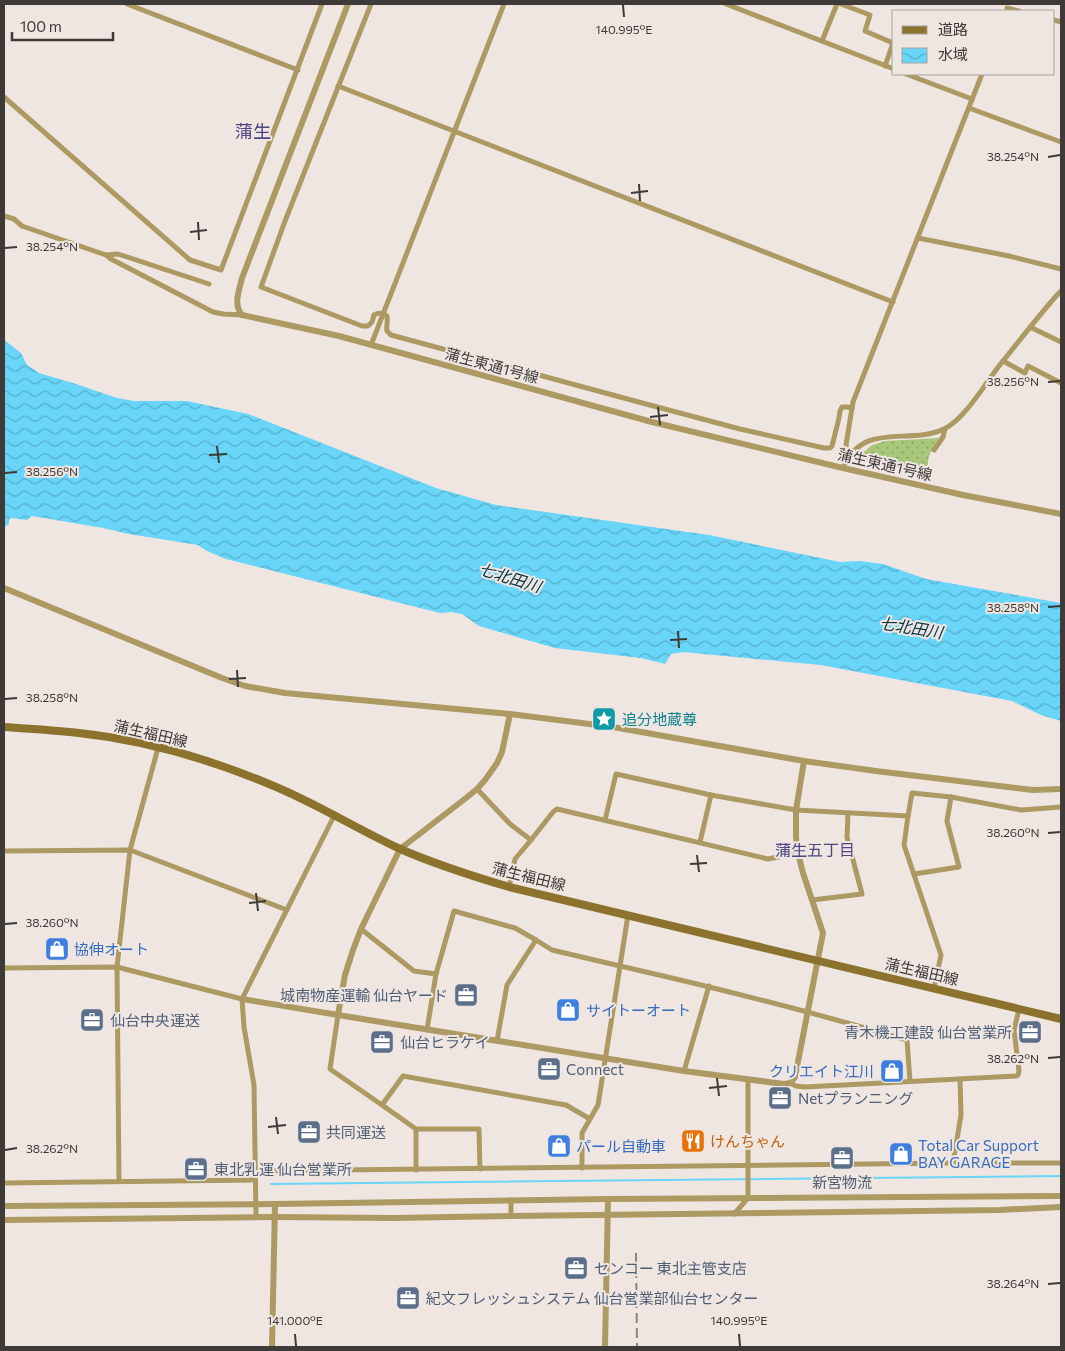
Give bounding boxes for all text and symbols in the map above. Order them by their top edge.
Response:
scale bar [12,10,114,42]
legend [892,10,1055,75]
text: 100 m [20,17,62,35]
text: 道路 [938,20,968,38]
text: 140.995°E [596,22,652,36]
text: 水域 [938,45,968,63]
district label: 蒲生 [235,120,271,142]
text: 38.254°N [987,149,1039,163]
text: 38.254°N [26,239,78,253]
street label: 蒲生東通1号線 [443,344,541,386]
text: 38.256°N [987,374,1039,388]
street label: 蒲生東通1号線 [836,444,934,484]
text: 38.256°N [26,464,78,478]
water label: 七北田川 [477,559,545,596]
text: 38.258°N [987,600,1039,614]
water label: 七北田川 [878,613,946,642]
text: 38.258°N [26,690,78,704]
place icon: 追分地蔵尊 [591,706,617,732]
place label: 追分地蔵尊 [622,710,697,728]
street label: 蒲生福田線 [112,716,190,750]
text: 38.260°N [986,825,1040,839]
district label: 蒲生五丁目 [775,840,855,859]
street label: 蒲生福田線 [490,858,568,894]
text: 38.260°N [25,915,79,929]
shop icon: 協伸オート [44,936,70,962]
place label: 協伸オート [74,940,149,958]
street label: 蒲生福田線 [883,954,961,988]
office icon: 城南物産運輸 仙台ヤード [453,982,479,1008]
place label: 城南物産運輸 仙台ヤード [280,986,448,1004]
shop icon: サイトーオート [555,997,581,1023]
place label: サイトーオート [586,1001,691,1019]
office icon: 仙台中央運送 [79,1007,105,1033]
place label: 仙台中央運送 [110,1011,200,1029]
office icon: 青木機工建設 仙台営業所 [1017,1019,1043,1045]
place label: 青木機工建設 仙台営業所 [844,1023,1012,1041]
office icon: 仙台ヒラケイ [369,1029,395,1055]
place label: 仙台ヒラケイ [400,1033,490,1051]
text: 38.262°N [987,1051,1039,1065]
office icon: Connect [536,1056,562,1082]
shop icon: クリエイト江川 [879,1058,905,1084]
place label: Connect [566,1060,624,1078]
place label: クリエイト江川 [769,1062,874,1080]
office icon: Netプランニング [767,1085,793,1111]
place label: Netプランニング [798,1089,913,1107]
office icon: 共同運送 [296,1119,322,1145]
place label: 共同運送 [326,1123,386,1141]
restaurant icon: けんちゃん [680,1128,706,1154]
place label: けんちゃん [710,1132,785,1150]
shop icon: パール自動車 [546,1133,572,1159]
place label: Total Car Support BAY GARAGE [918,1136,1039,1171]
place label: パール自動車 [576,1137,666,1155]
text: 38.262°N [26,1141,78,1155]
shop icon: Total Car Support BAY GARAGE [888,1141,914,1167]
office icon: 新宮物流 [829,1145,855,1171]
office icon: 東北乳運 仙台営業所 [183,1156,209,1182]
place label: 東北乳運 仙台営業所 [214,1160,352,1178]
place label: 新宮物流 [812,1173,872,1191]
office icon: センコー 東北主管支店 [563,1255,589,1281]
place label: センコー 東北主管支店 [594,1259,747,1277]
text: 38.264°N [987,1276,1039,1290]
office icon: 紀文フレッシュシステム 仙台営業部仙台センター [395,1285,421,1311]
place label: 紀文フレッシュシステム 仙台営業部仙台センター [426,1289,758,1307]
text: 141.000°E [267,1313,323,1327]
text: 140.995°E [711,1313,767,1327]

